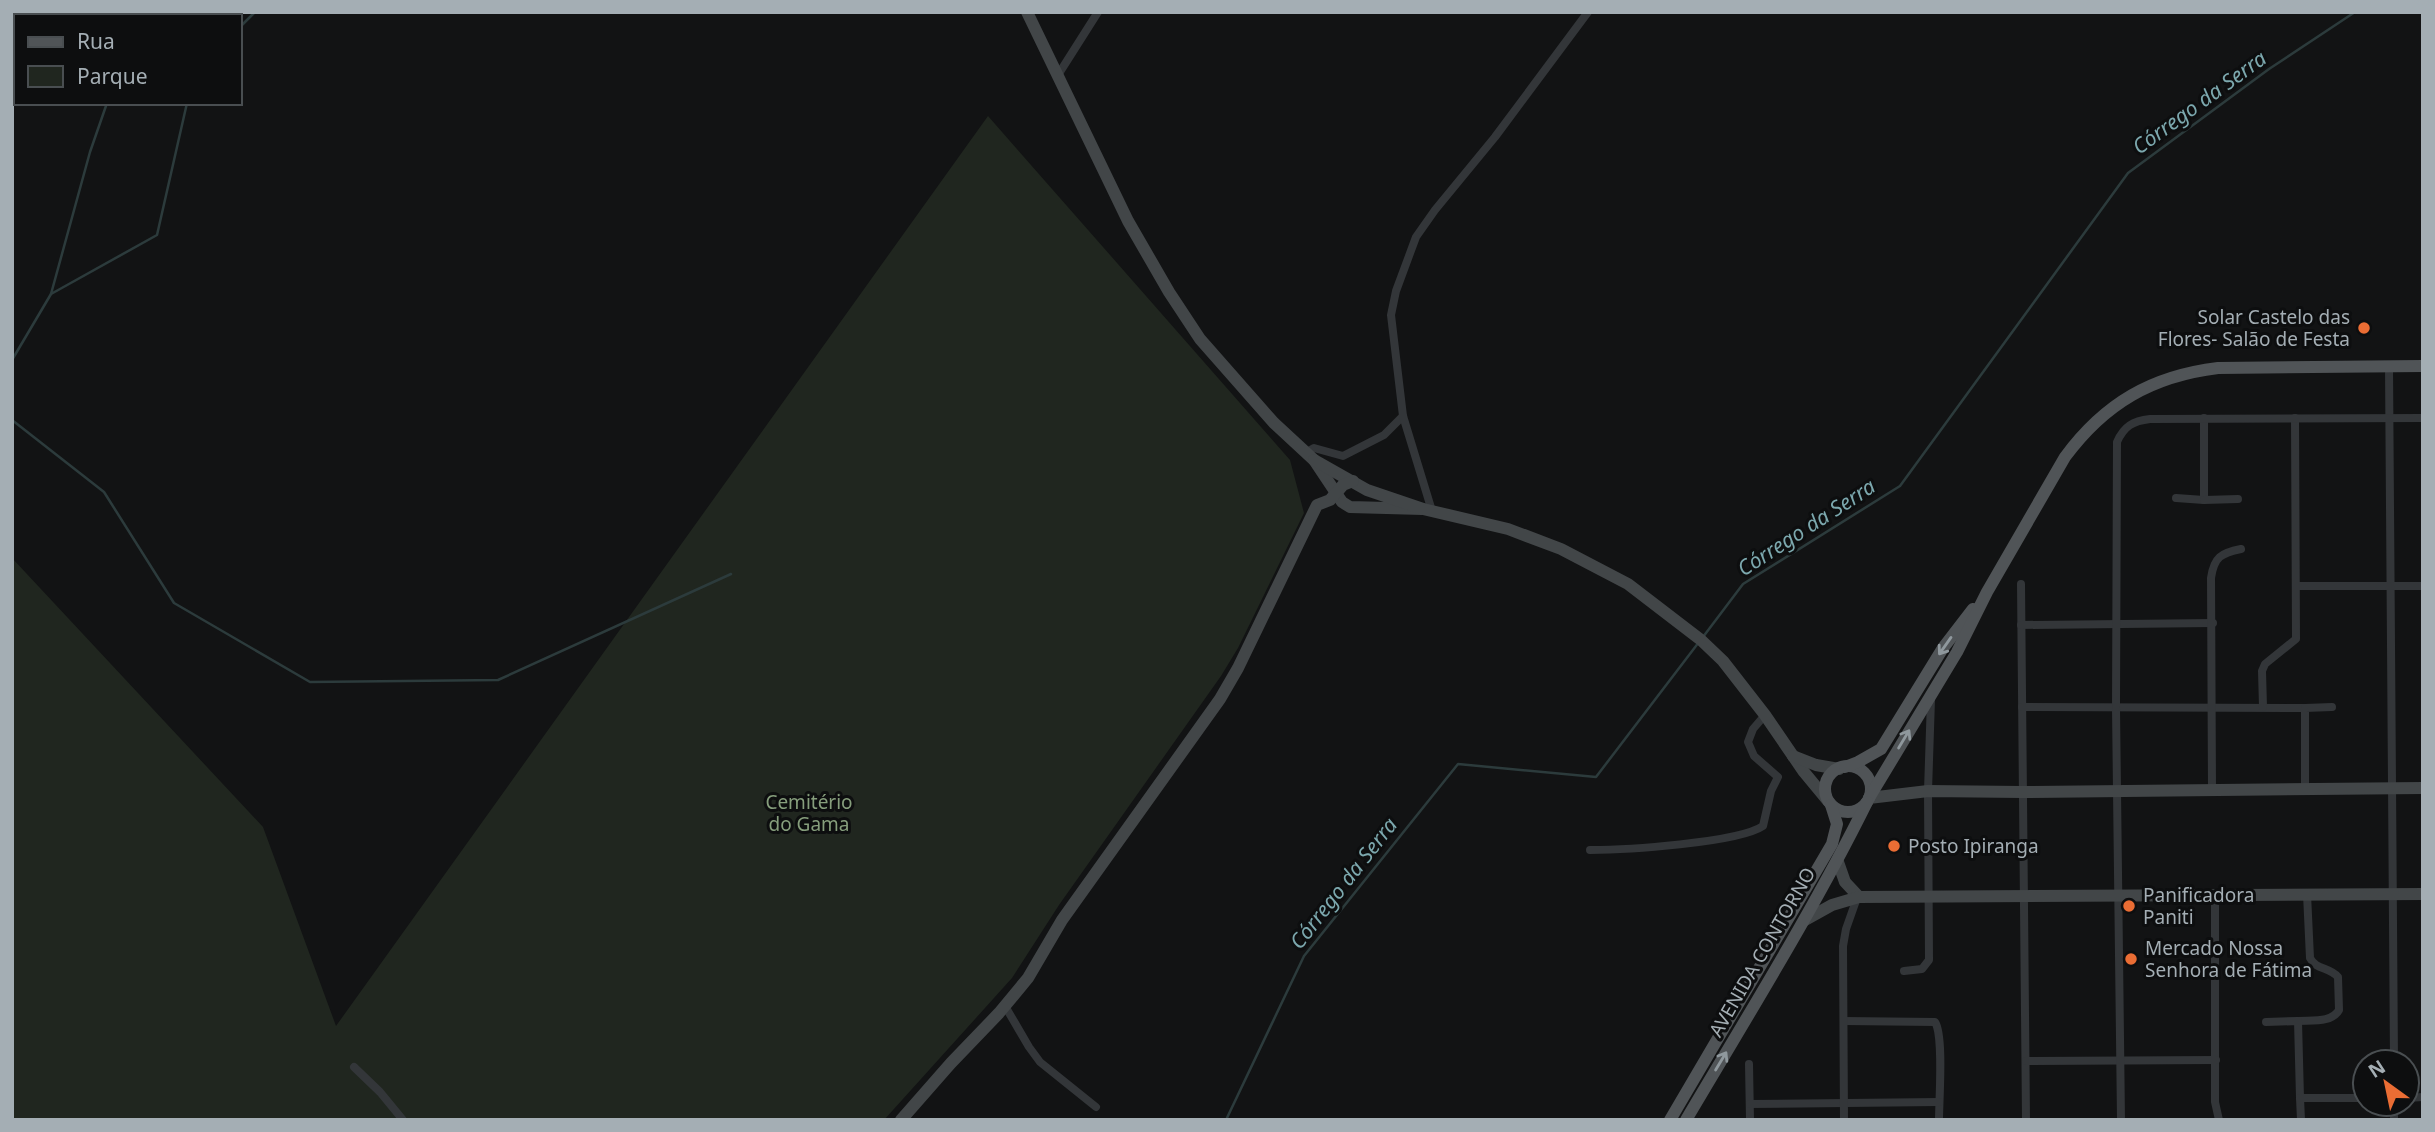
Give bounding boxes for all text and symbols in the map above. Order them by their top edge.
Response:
legend [14,14,242,105]
text: Rua [77,27,115,55]
water label: Córrego da Serra [2126,44,2272,160]
text: Parque [77,62,147,90]
place label: Solar Castelo das Flores- Salão de Festa [2158,304,2350,352]
marker: Solar Castelo das Flores- Salão de Festa [2356,320,2372,336]
water label: Córrego da Serra [1732,472,1880,582]
one-way arrow [1938,636,1952,655]
one-way arrow [1898,730,1912,750]
park label: Cemitério do Gama [765,789,853,837]
water label: Córrego da Serra [1283,812,1403,954]
place label: Posto Ipiranga [1908,833,2039,859]
marker: Posto Ipiranga [1886,838,1902,854]
street label: AVENIDA CONTORNO [1703,862,1821,1042]
place label: Panificadora Paniti [2143,882,2254,930]
marker: Panificadora Paniti [2121,898,2137,914]
place label: Mercado Nossa Senhora de Fátima [2145,935,2312,983]
marker: Mercado Nossa Senhora de Fátima [2123,951,2139,967]
north arrow [2351,1048,2421,1118]
one-way arrow [1714,1052,1728,1072]
text: N [2363,1054,2390,1084]

